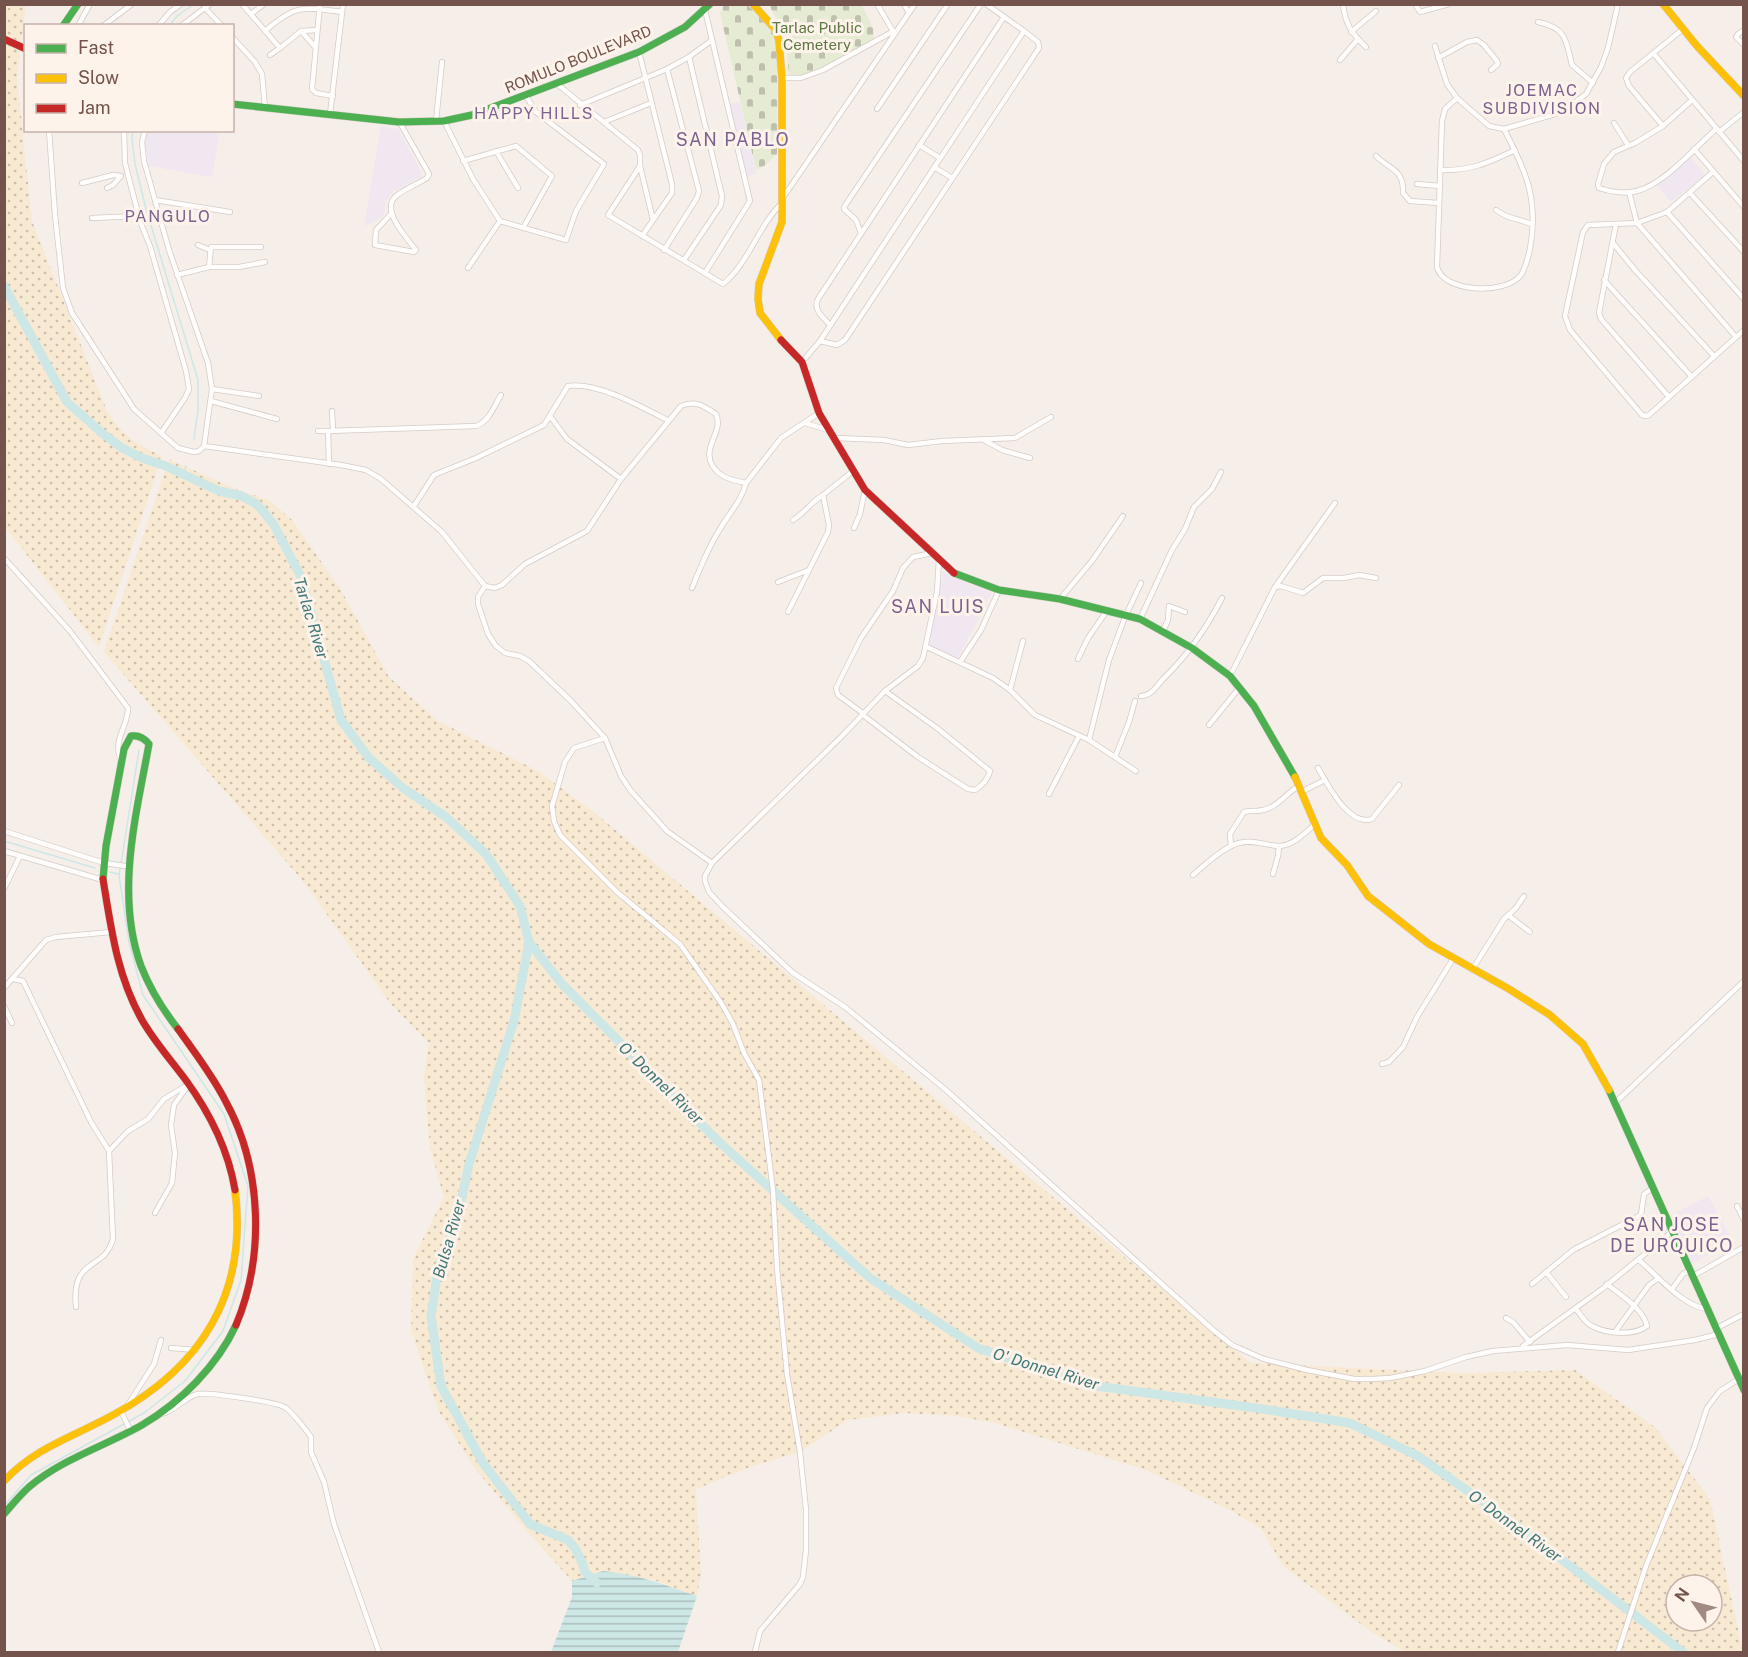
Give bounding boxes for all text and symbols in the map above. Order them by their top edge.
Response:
park label: Tarlac Public Cemetery [772,19,862,53]
street label: ROMULO BOULEVARD [502,22,654,96]
legend [24,24,234,132]
text: Fast [78,37,114,58]
text: Slow [78,67,119,88]
district label: JOEMAC SUBDIVISION [1482,81,1602,118]
text: Jam [78,97,111,118]
district label: HAPPY HILLS [474,104,594,123]
district label: SAN PABLO [676,129,790,150]
district label: PANGULO [125,207,211,226]
water label: Tarlac River [290,575,333,662]
district label: SAN LUIS [891,596,985,617]
water label: O' Donnel River [615,1038,708,1129]
water label: Bulsa River [429,1197,470,1280]
district label: SAN JOSE DE URQUICO [1610,1214,1734,1256]
water label: O' Donnel River [991,1344,1102,1394]
water label: O' Donnel River [1465,1486,1566,1567]
north arrow [1664,1573,1724,1633]
text: N [1671,1584,1693,1605]

